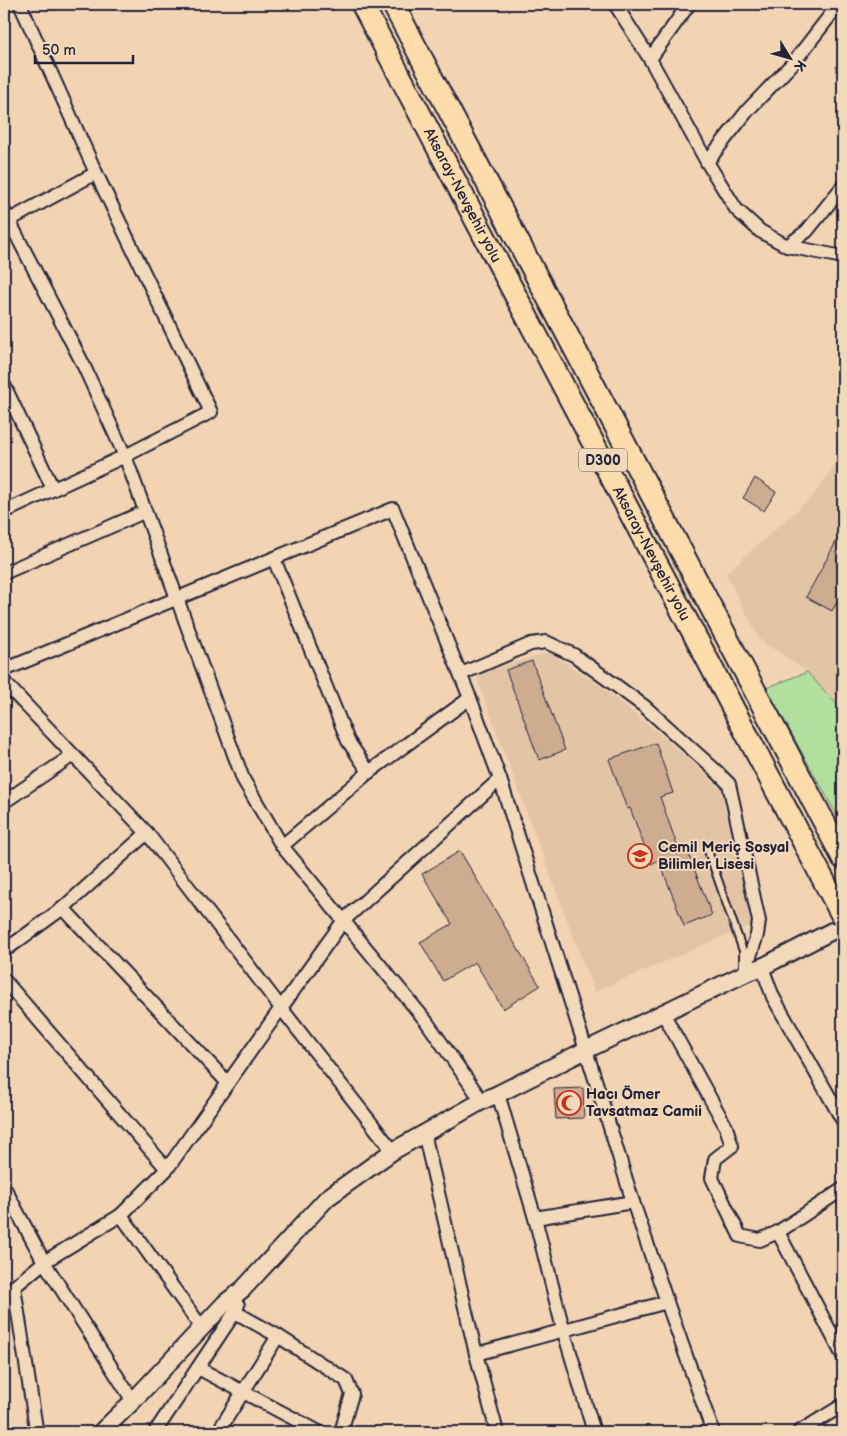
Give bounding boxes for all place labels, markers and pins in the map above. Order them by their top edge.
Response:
place label: Cemil Meriç Sosyal Bilimler Lisesi [658,838,789,874]
school or university icon: Cemil Meriç Sosyal Bilimler Lisesi [627,843,653,869]
place label: Hacı Ömer Tavsatmaz Camii [586,1085,702,1121]
mosque icon: Hacı Ömer Tavsatmaz Camii [556,1090,582,1116]

